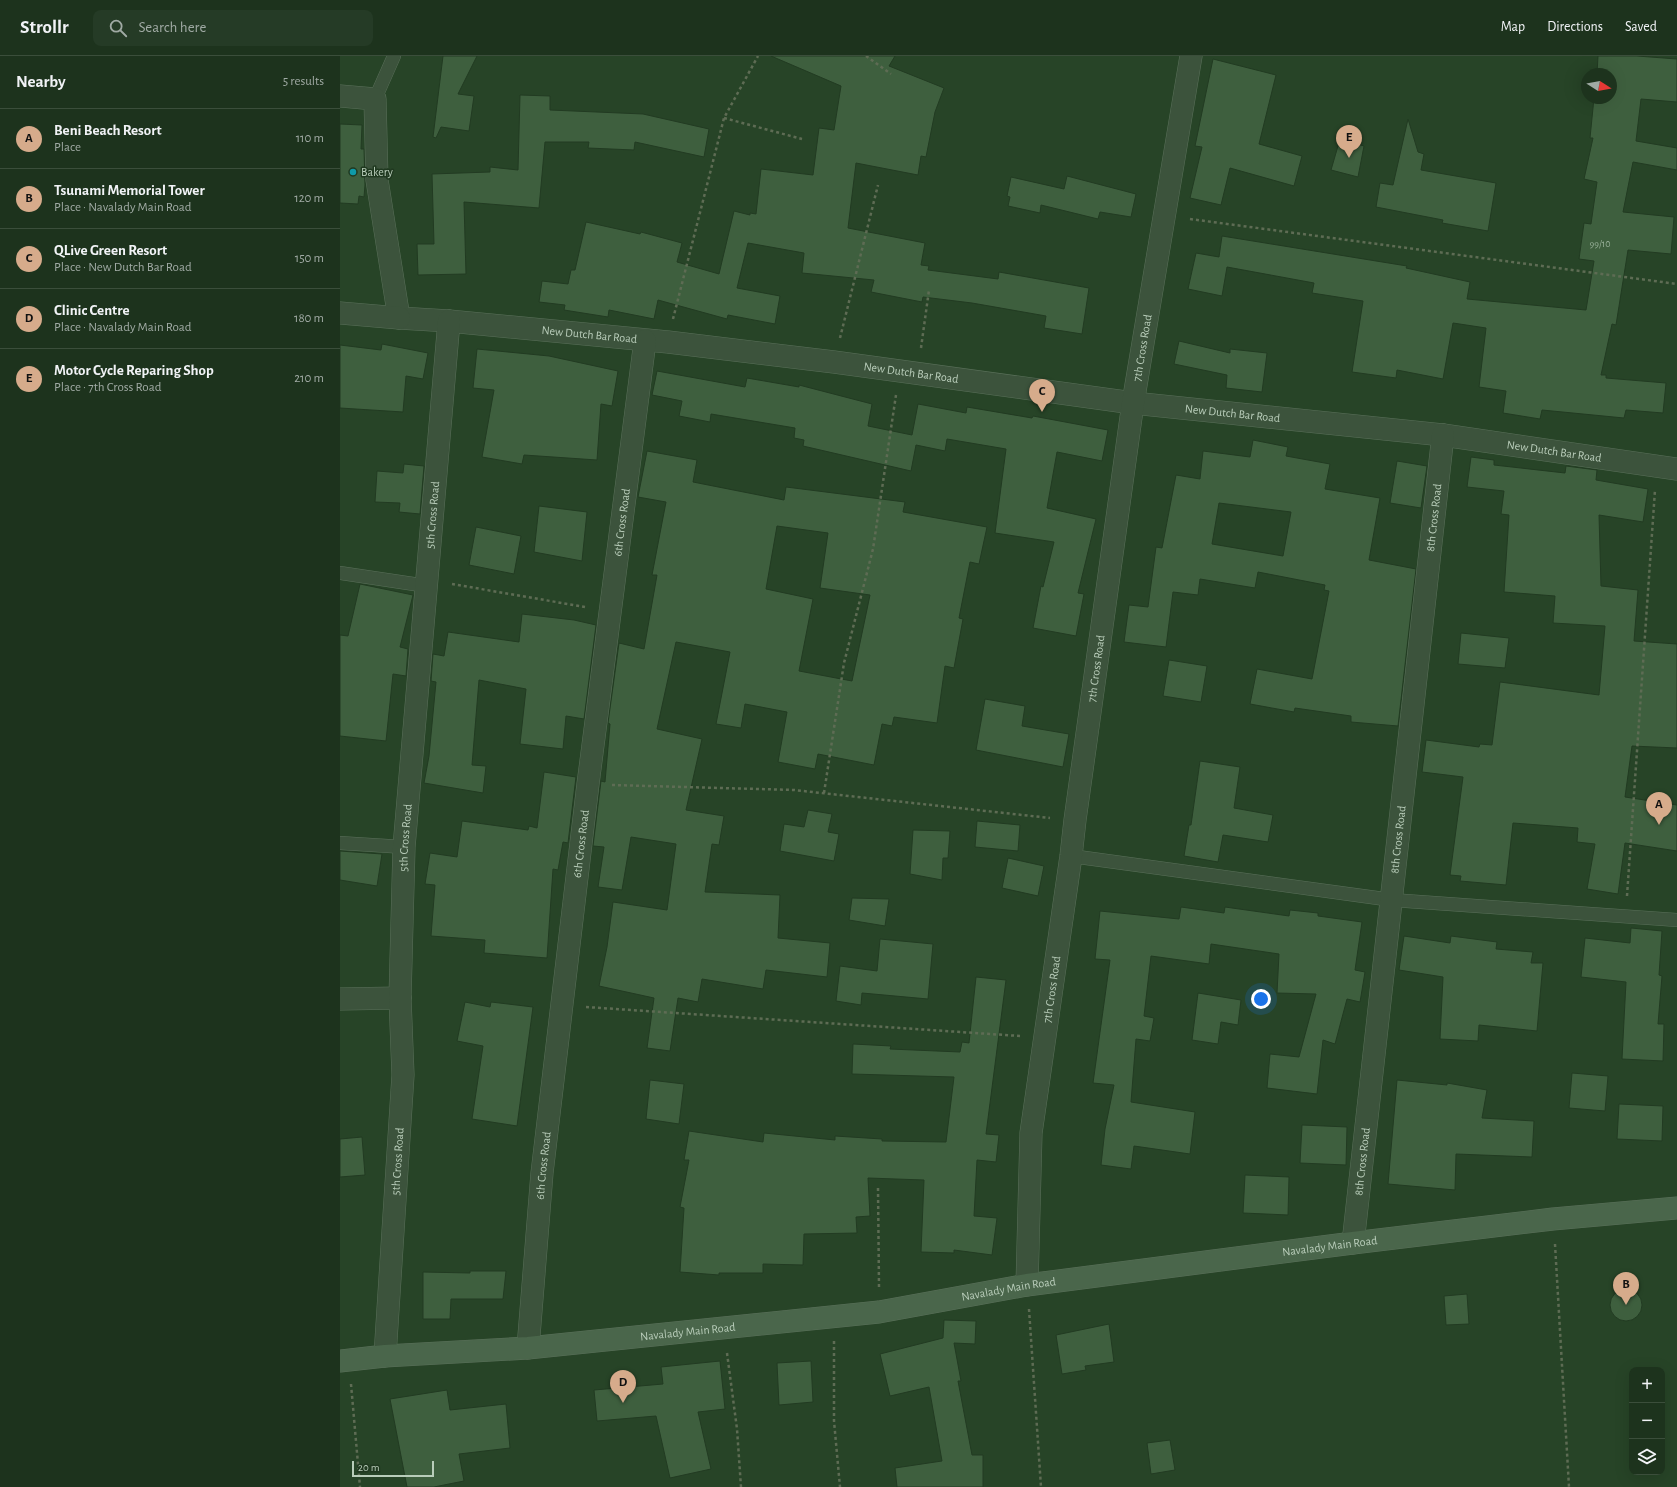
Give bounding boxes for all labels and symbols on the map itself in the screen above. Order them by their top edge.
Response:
north arrow [1581,68,1617,104]
pin: E [1336,125,1362,158]
place label: Bakery [361,166,393,179]
marker: Bakery [348,167,358,177]
house number: 99/10 [1590,239,1611,249]
street label: 7th Cross Road [1131,314,1154,382]
street label: New Dutch Bar Road [541,324,638,345]
street label: New Dutch Bar Road [863,360,959,385]
pin: C [1029,379,1055,412]
street label: New Dutch Bar Road [1184,402,1281,424]
street label: New Dutch Bar Road [1506,438,1602,464]
street label: 5th Cross Road [424,481,441,549]
street label: 8th Cross Road [1424,483,1444,552]
street label: 6th Cross Road [611,488,632,557]
street label: 7th Cross Road [1085,634,1107,703]
pin: A [1646,792,1672,825]
street label: 5th Cross Road [397,803,414,872]
street label: 8th Cross Road [1388,805,1408,874]
street label: 6th Cross Road [571,809,591,878]
street label: 7th Cross Road [1041,955,1062,1024]
your location [1251,989,1271,1009]
street label: 5th Cross Road [389,1127,406,1196]
street label: 8th Cross Road [1352,1127,1372,1196]
street label: 6th Cross Road [534,1131,553,1200]
street label: Navalady Main Road [1282,1234,1378,1258]
pin: B [1613,1272,1639,1305]
street label: Navalady Main Road [960,1275,1057,1303]
street label: Navalady Main Road [640,1321,736,1342]
pin: D [610,1370,636,1403]
scale bar [352,1459,434,1478]

